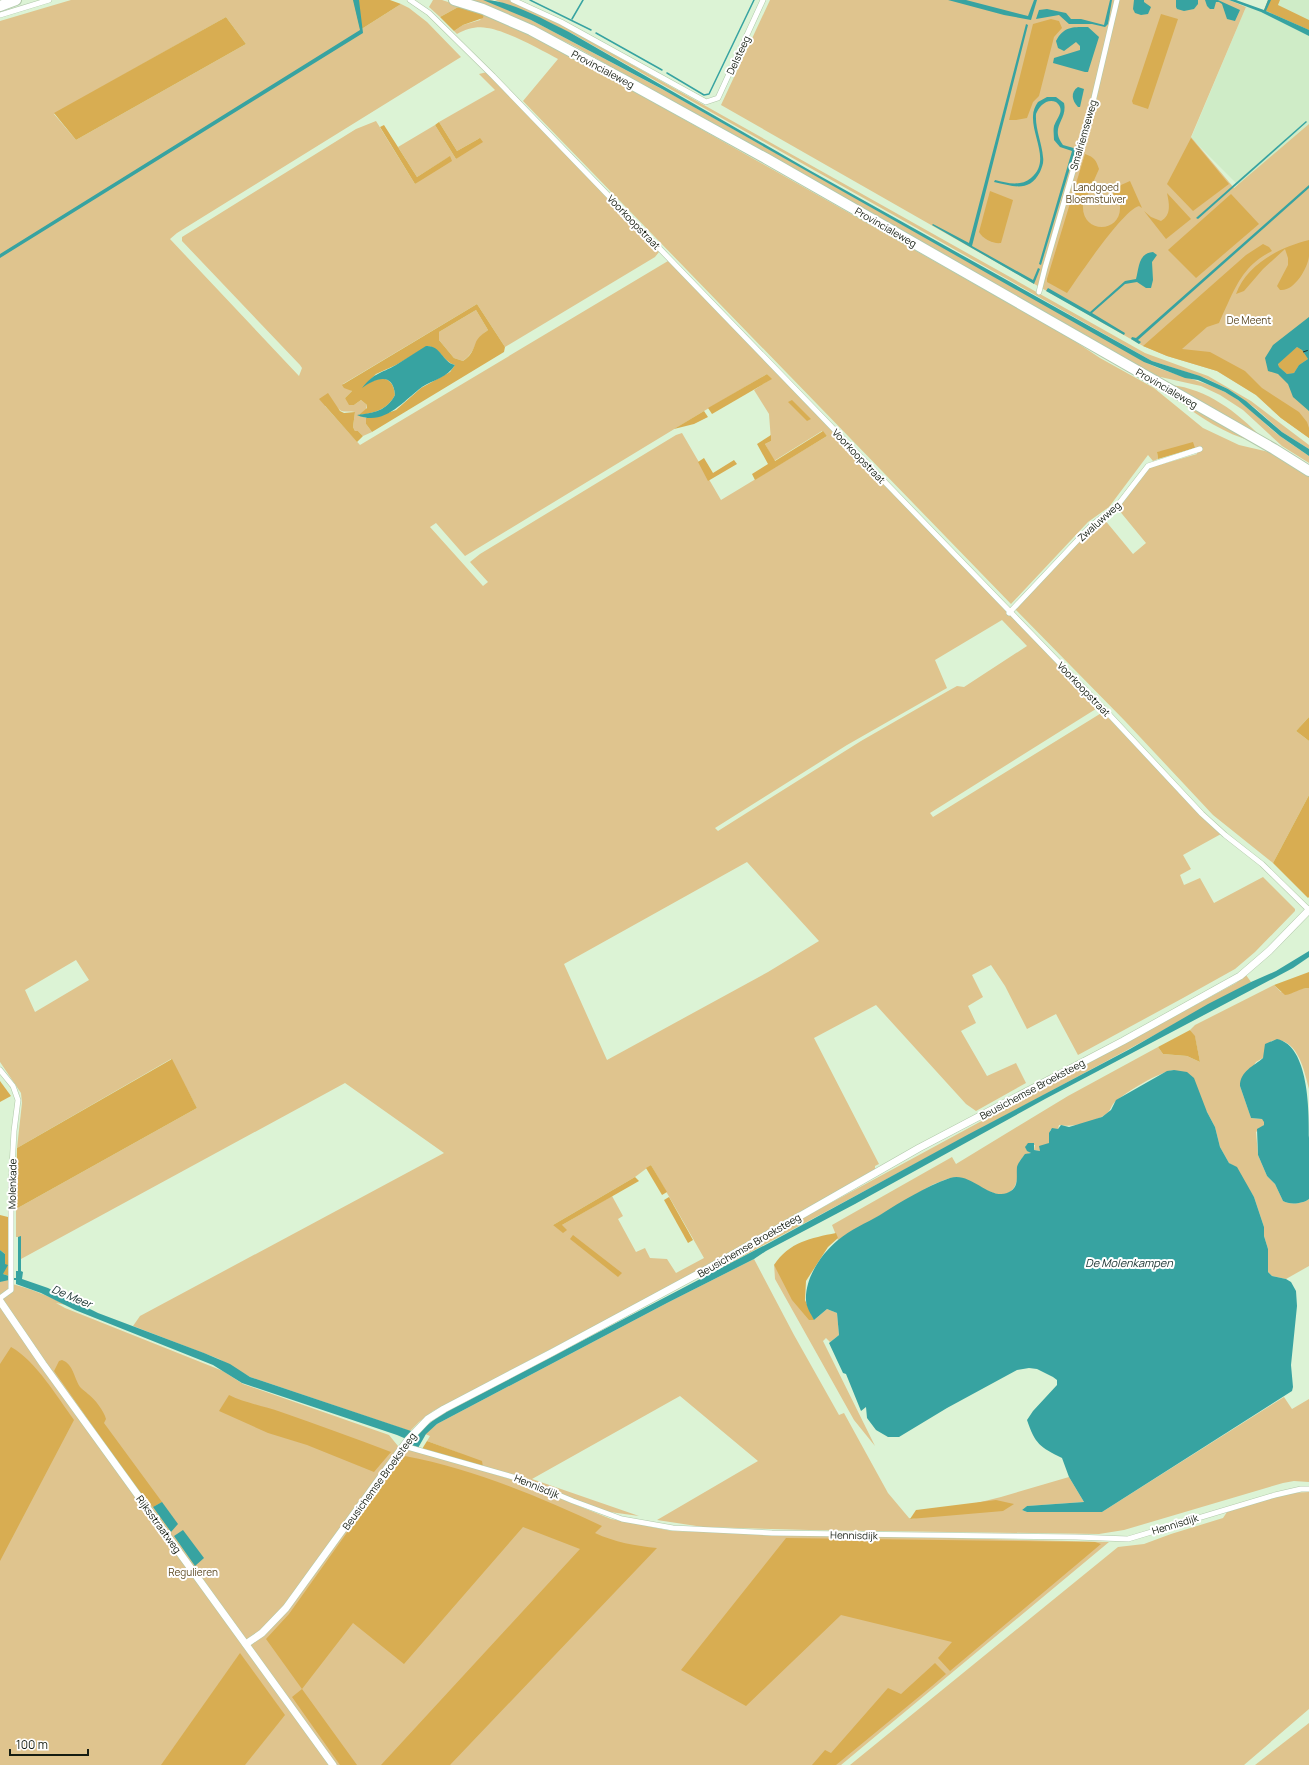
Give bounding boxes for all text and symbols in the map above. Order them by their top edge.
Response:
street label: Delsteeg [723,33,753,77]
street label: Provincialeweg [569,47,637,91]
street label: Smalriemseweg [1066,98,1100,172]
park label: Landgoed Bloemstuiver [1066,180,1127,206]
street label: Voorkoopstraat [604,192,664,252]
street label: Provincialeweg [853,204,919,250]
park label: De Meent [1227,313,1271,327]
street label: Provincialeweg [1134,365,1200,411]
street label: Voorkoopstraat [829,426,889,486]
street label: Zwaluwweg [1074,498,1124,544]
street label: Voorkoopstraat [1054,659,1114,719]
street label: Beusichemse Broeksteeg [977,1055,1087,1123]
street label: Molenkade [5,1158,19,1209]
street label: Beusichemse Broeksteeg [695,1210,803,1280]
water label: De Molenkampen [1085,1255,1173,1270]
water label: De Meer [50,1281,96,1312]
street label: Beusichemse Broeksteeg [339,1429,419,1533]
street label: Hennisdijk [512,1471,563,1502]
street label: Rijksstraatweg [133,1492,185,1556]
street label: Hennisdijk [1150,1510,1201,1538]
street label: Hennisdijk [830,1528,879,1542]
park label: Regulieren [168,1565,218,1579]
scale bar [10,1731,88,1757]
text: 100 m [16,1736,48,1753]

